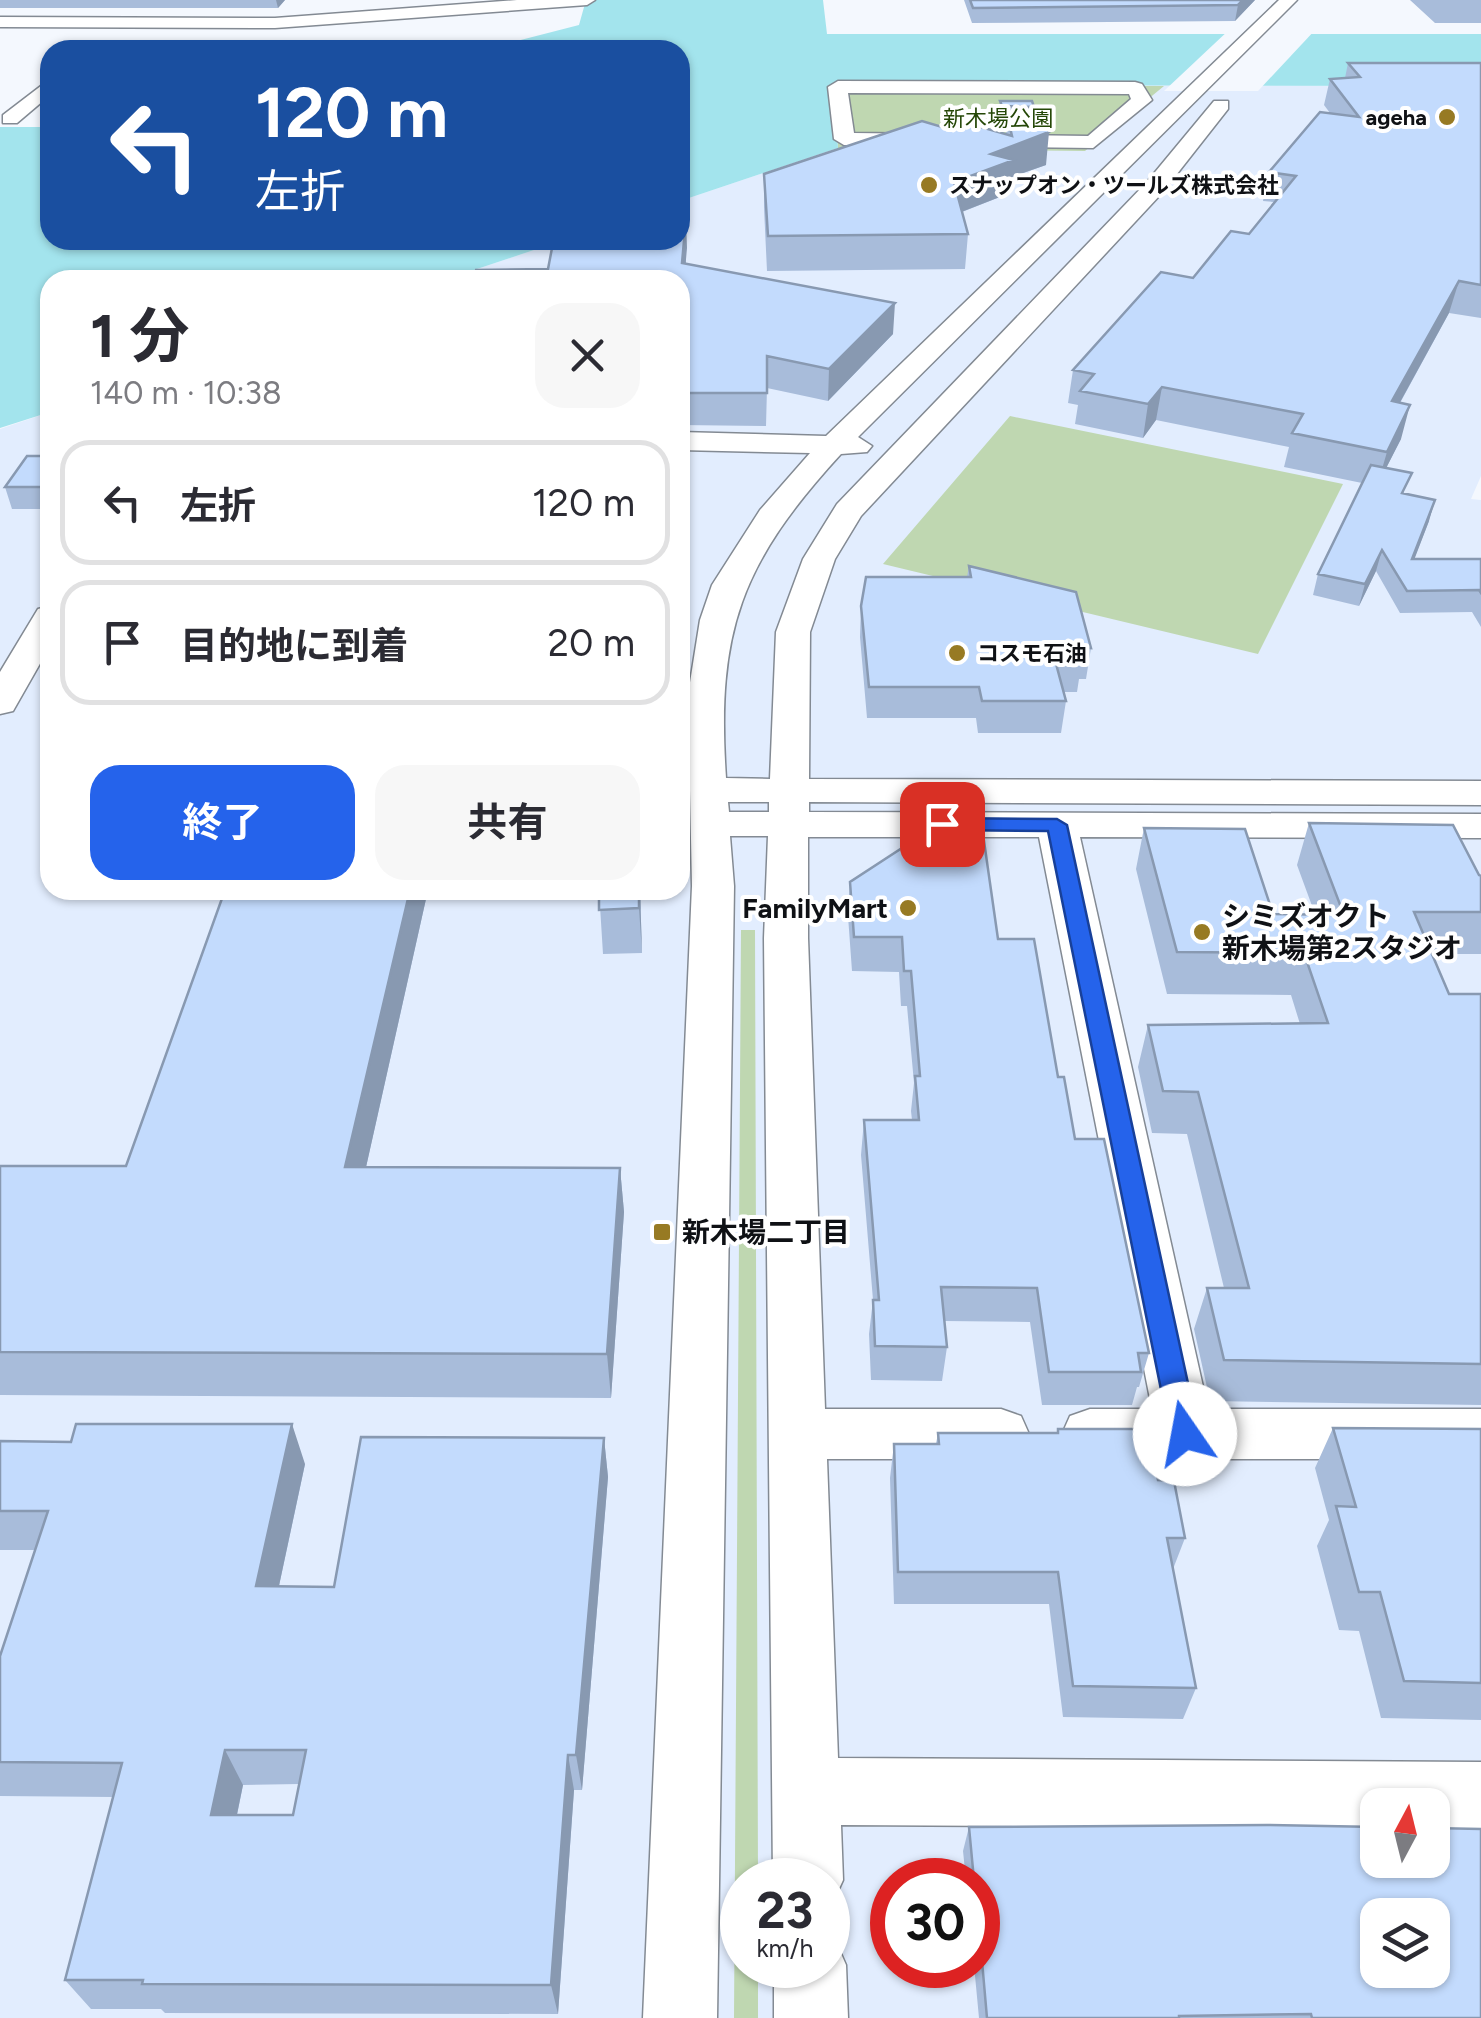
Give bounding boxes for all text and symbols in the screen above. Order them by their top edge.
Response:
text: 120 m [255,70,448,155]
icon: left [90,80,220,210]
place label: ageha [1366,104,1427,131]
park label: 新木場公園 [943,105,1053,132]
marker: ageha [1436,106,1458,128]
text: 左折 [255,164,345,218]
place label: スナップオン・ツールズ株式会社 [949,172,1279,199]
marker: スナップオン・ツールズ株式会社 [918,174,940,196]
text: 1 分 [90,300,190,372]
button: close [535,303,640,408]
text: 140 m · 10:38 [90,374,282,412]
icon: left [95,475,150,530]
text: 120 m [532,480,635,526]
text: 左折 [180,483,256,529]
icon: arrive [95,615,150,670]
text: 20 m [548,620,635,666]
text: 目的地に到着 [180,623,408,669]
place label: コスモ石油 [977,640,1087,667]
marker: コスモ石油 [946,642,968,664]
button: 終了 [90,765,355,880]
button: 共有 [375,765,640,880]
pin [900,782,985,867]
icon: arrive [915,797,970,852]
place label: FamilyMart [742,891,888,925]
marker: FamilyMart [897,897,919,919]
place label: シミズオクト 新木場第2スタジオ [1222,899,1462,965]
marker: シミズオクト 新木場第2スタジオ [1191,921,1213,943]
place label: 新木場二丁目 [682,1215,850,1249]
marker: 新木場二丁目 [651,1221,673,1243]
position arrow [1133,1382,1237,1486]
north arrow [1360,1788,1450,1878]
map controls [1360,1788,1450,1988]
speed limit sign: 30 [870,1858,1000,1988]
text: 23 [757,1880,813,1941]
button: layers [1360,1898,1450,1988]
text: km/h [756,1933,814,1963]

